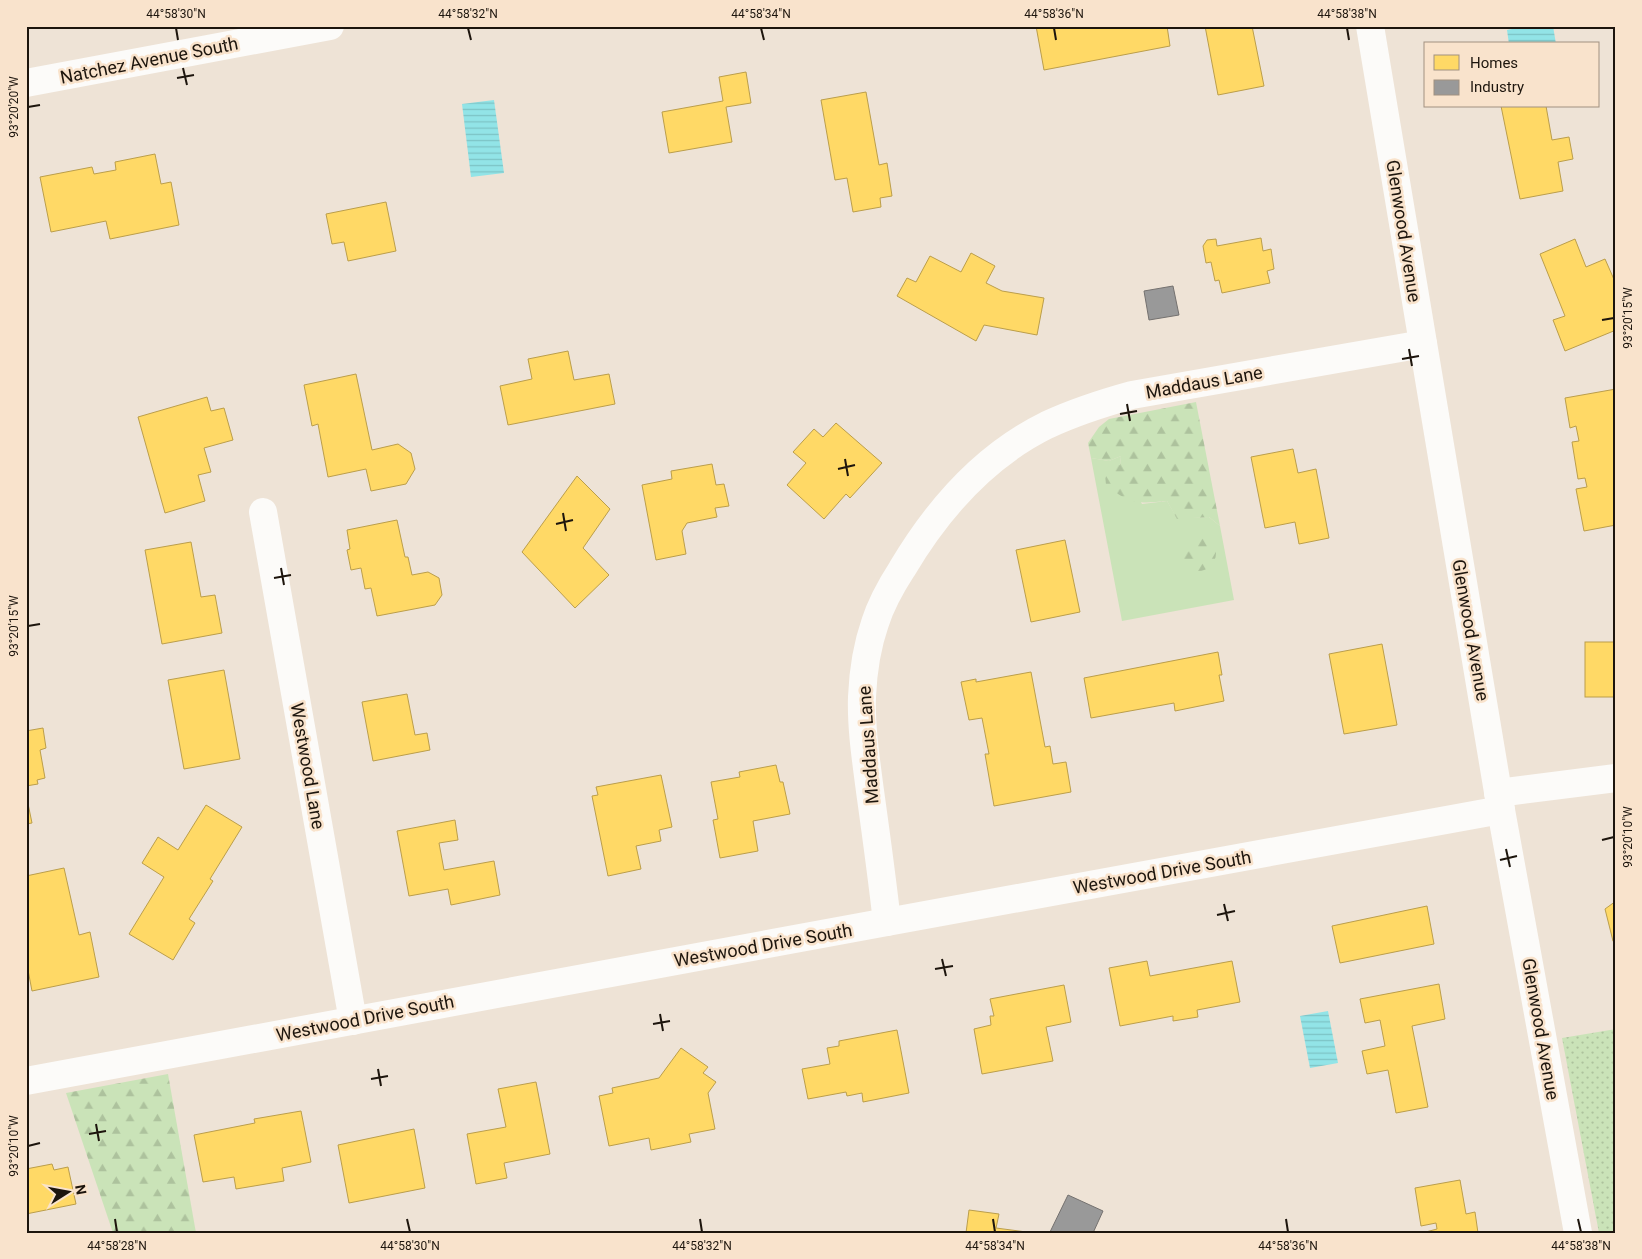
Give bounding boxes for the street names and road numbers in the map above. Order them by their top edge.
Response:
street label: Natchez Avenue South [58,32,240,88]
street label: Glenwood Avenue [1382,158,1426,304]
street label: Maddaus Lane [1144,361,1264,403]
street label: Glenwood Avenue [1448,557,1494,703]
street label: Maddaus Lane [853,685,883,805]
street label: Westwood Lane [287,701,329,831]
street label: Westwood Drive South [1071,846,1253,898]
street label: Westwood Drive South [672,919,854,971]
street label: Glenwood Avenue [1518,956,1564,1102]
street label: Westwood Drive South [274,990,456,1046]

